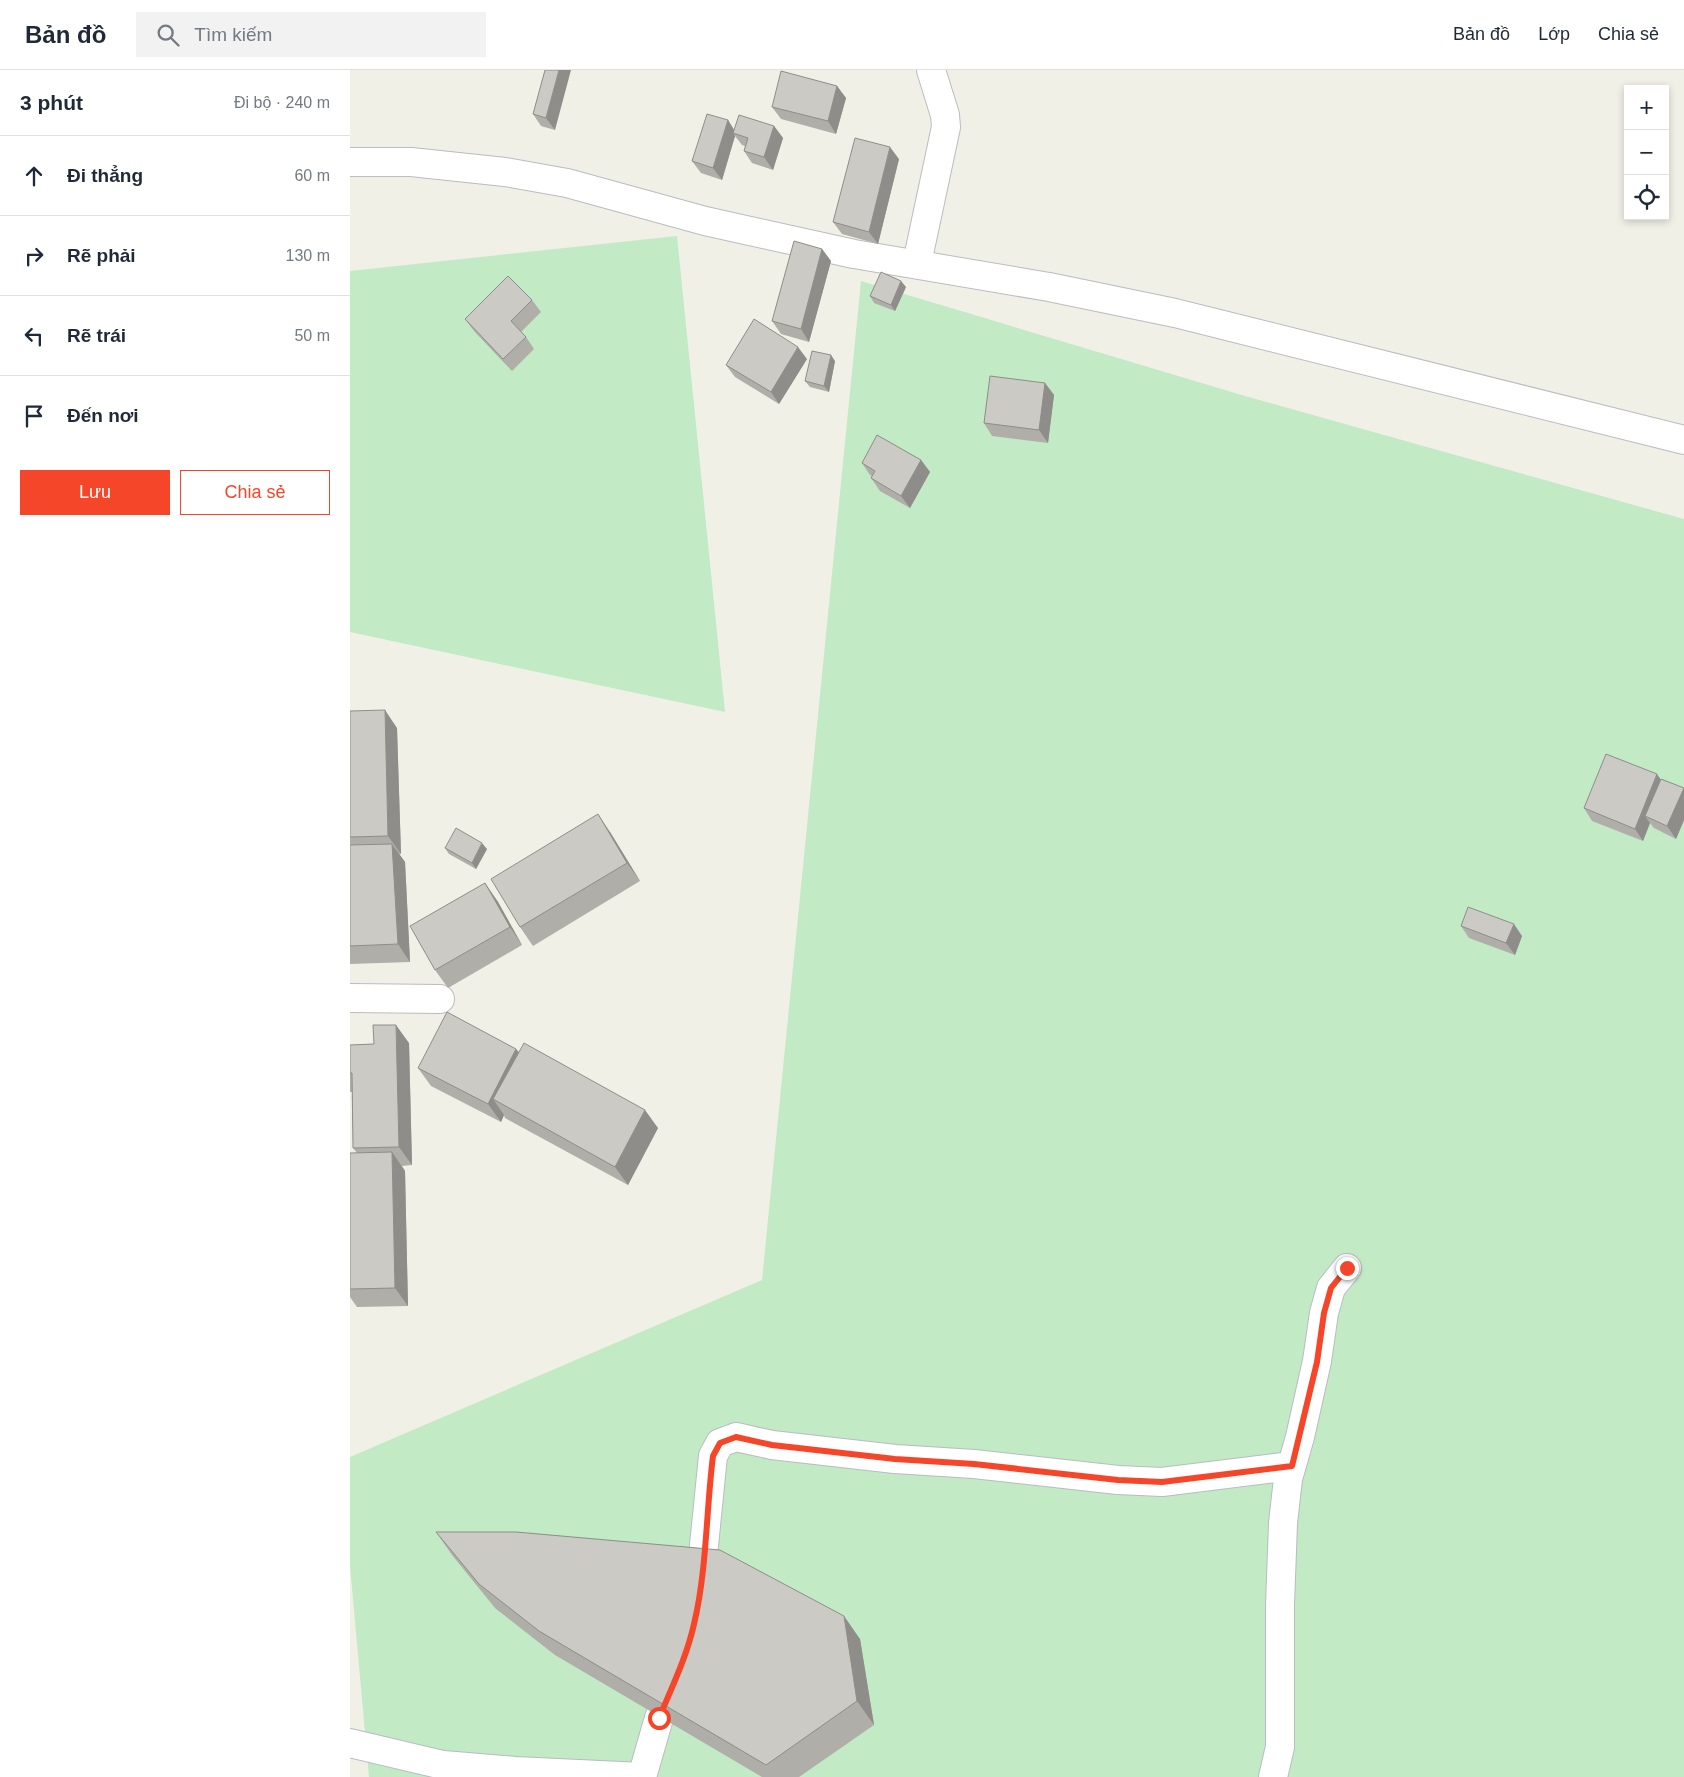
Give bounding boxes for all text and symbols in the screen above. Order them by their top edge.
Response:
search box [136,12,486,57]
text: Bản đồ [25,21,106,48]
icon: search [154,21,182,49]
text: Tìm kiếm [194,24,272,45]
text: Bản đồ [1453,24,1510,44]
text: Lớp [1538,24,1570,44]
text: Chia sẻ [1598,24,1659,44]
map controls [1624,85,1669,220]
button: + [1624,85,1669,130]
text: 3 phút [20,91,83,114]
text: Đi bộ · 240 m [234,94,330,111]
button: − [1624,130,1669,175]
icon: ahead [20,162,48,190]
text: Đi thẳng [67,165,143,186]
text: 60 m [294,167,330,184]
button: locate [1624,175,1669,220]
icon: right [20,242,48,270]
text: Rẽ phải [67,245,136,266]
text: 130 m [286,247,330,264]
icon: left [20,322,48,350]
text: Rẽ trái [67,325,126,346]
text: 50 m [294,327,330,344]
icon: arrive [20,402,48,430]
text: Đến nơi [67,405,139,426]
button: Lưu [20,470,170,515]
button: Chia sẻ [180,470,330,515]
route end [1336,1257,1359,1280]
route start [648,1707,671,1730]

